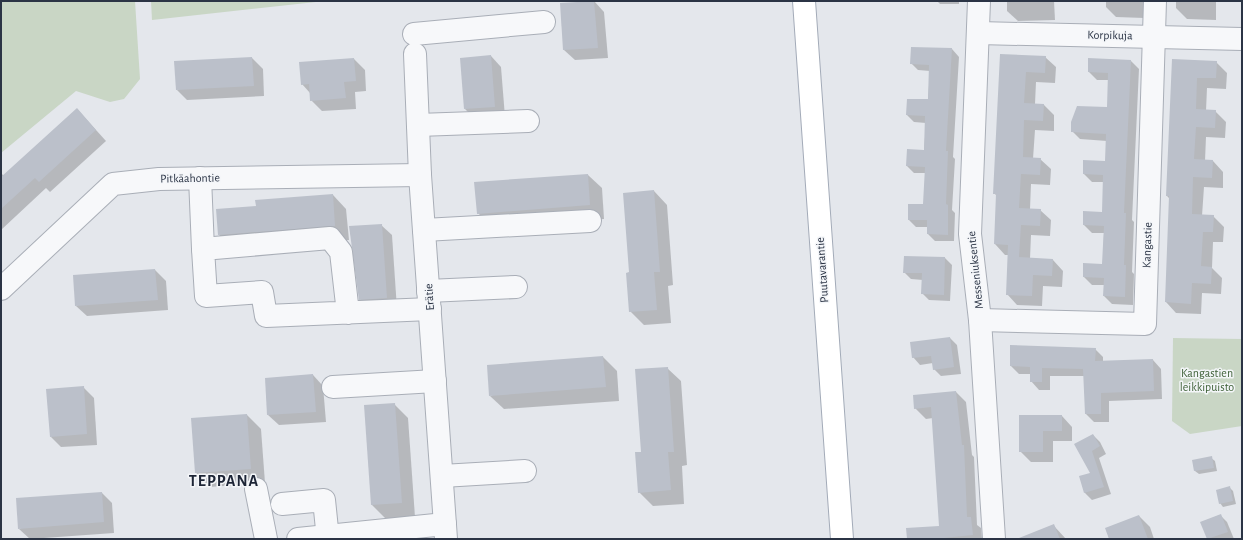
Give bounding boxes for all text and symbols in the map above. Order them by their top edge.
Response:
street label: Korpikuja [1087,29,1133,42]
street label: Pitkäahontie [160,171,220,185]
street label: Kangastie [1140,222,1154,268]
street label: Messeniuksentie [965,230,985,310]
street label: Puutavarantie [814,237,830,303]
street label: Erätie [422,283,436,311]
park label: Kangastien leikkipuisto [1180,367,1234,393]
district label: TEPPANA [189,473,259,489]

